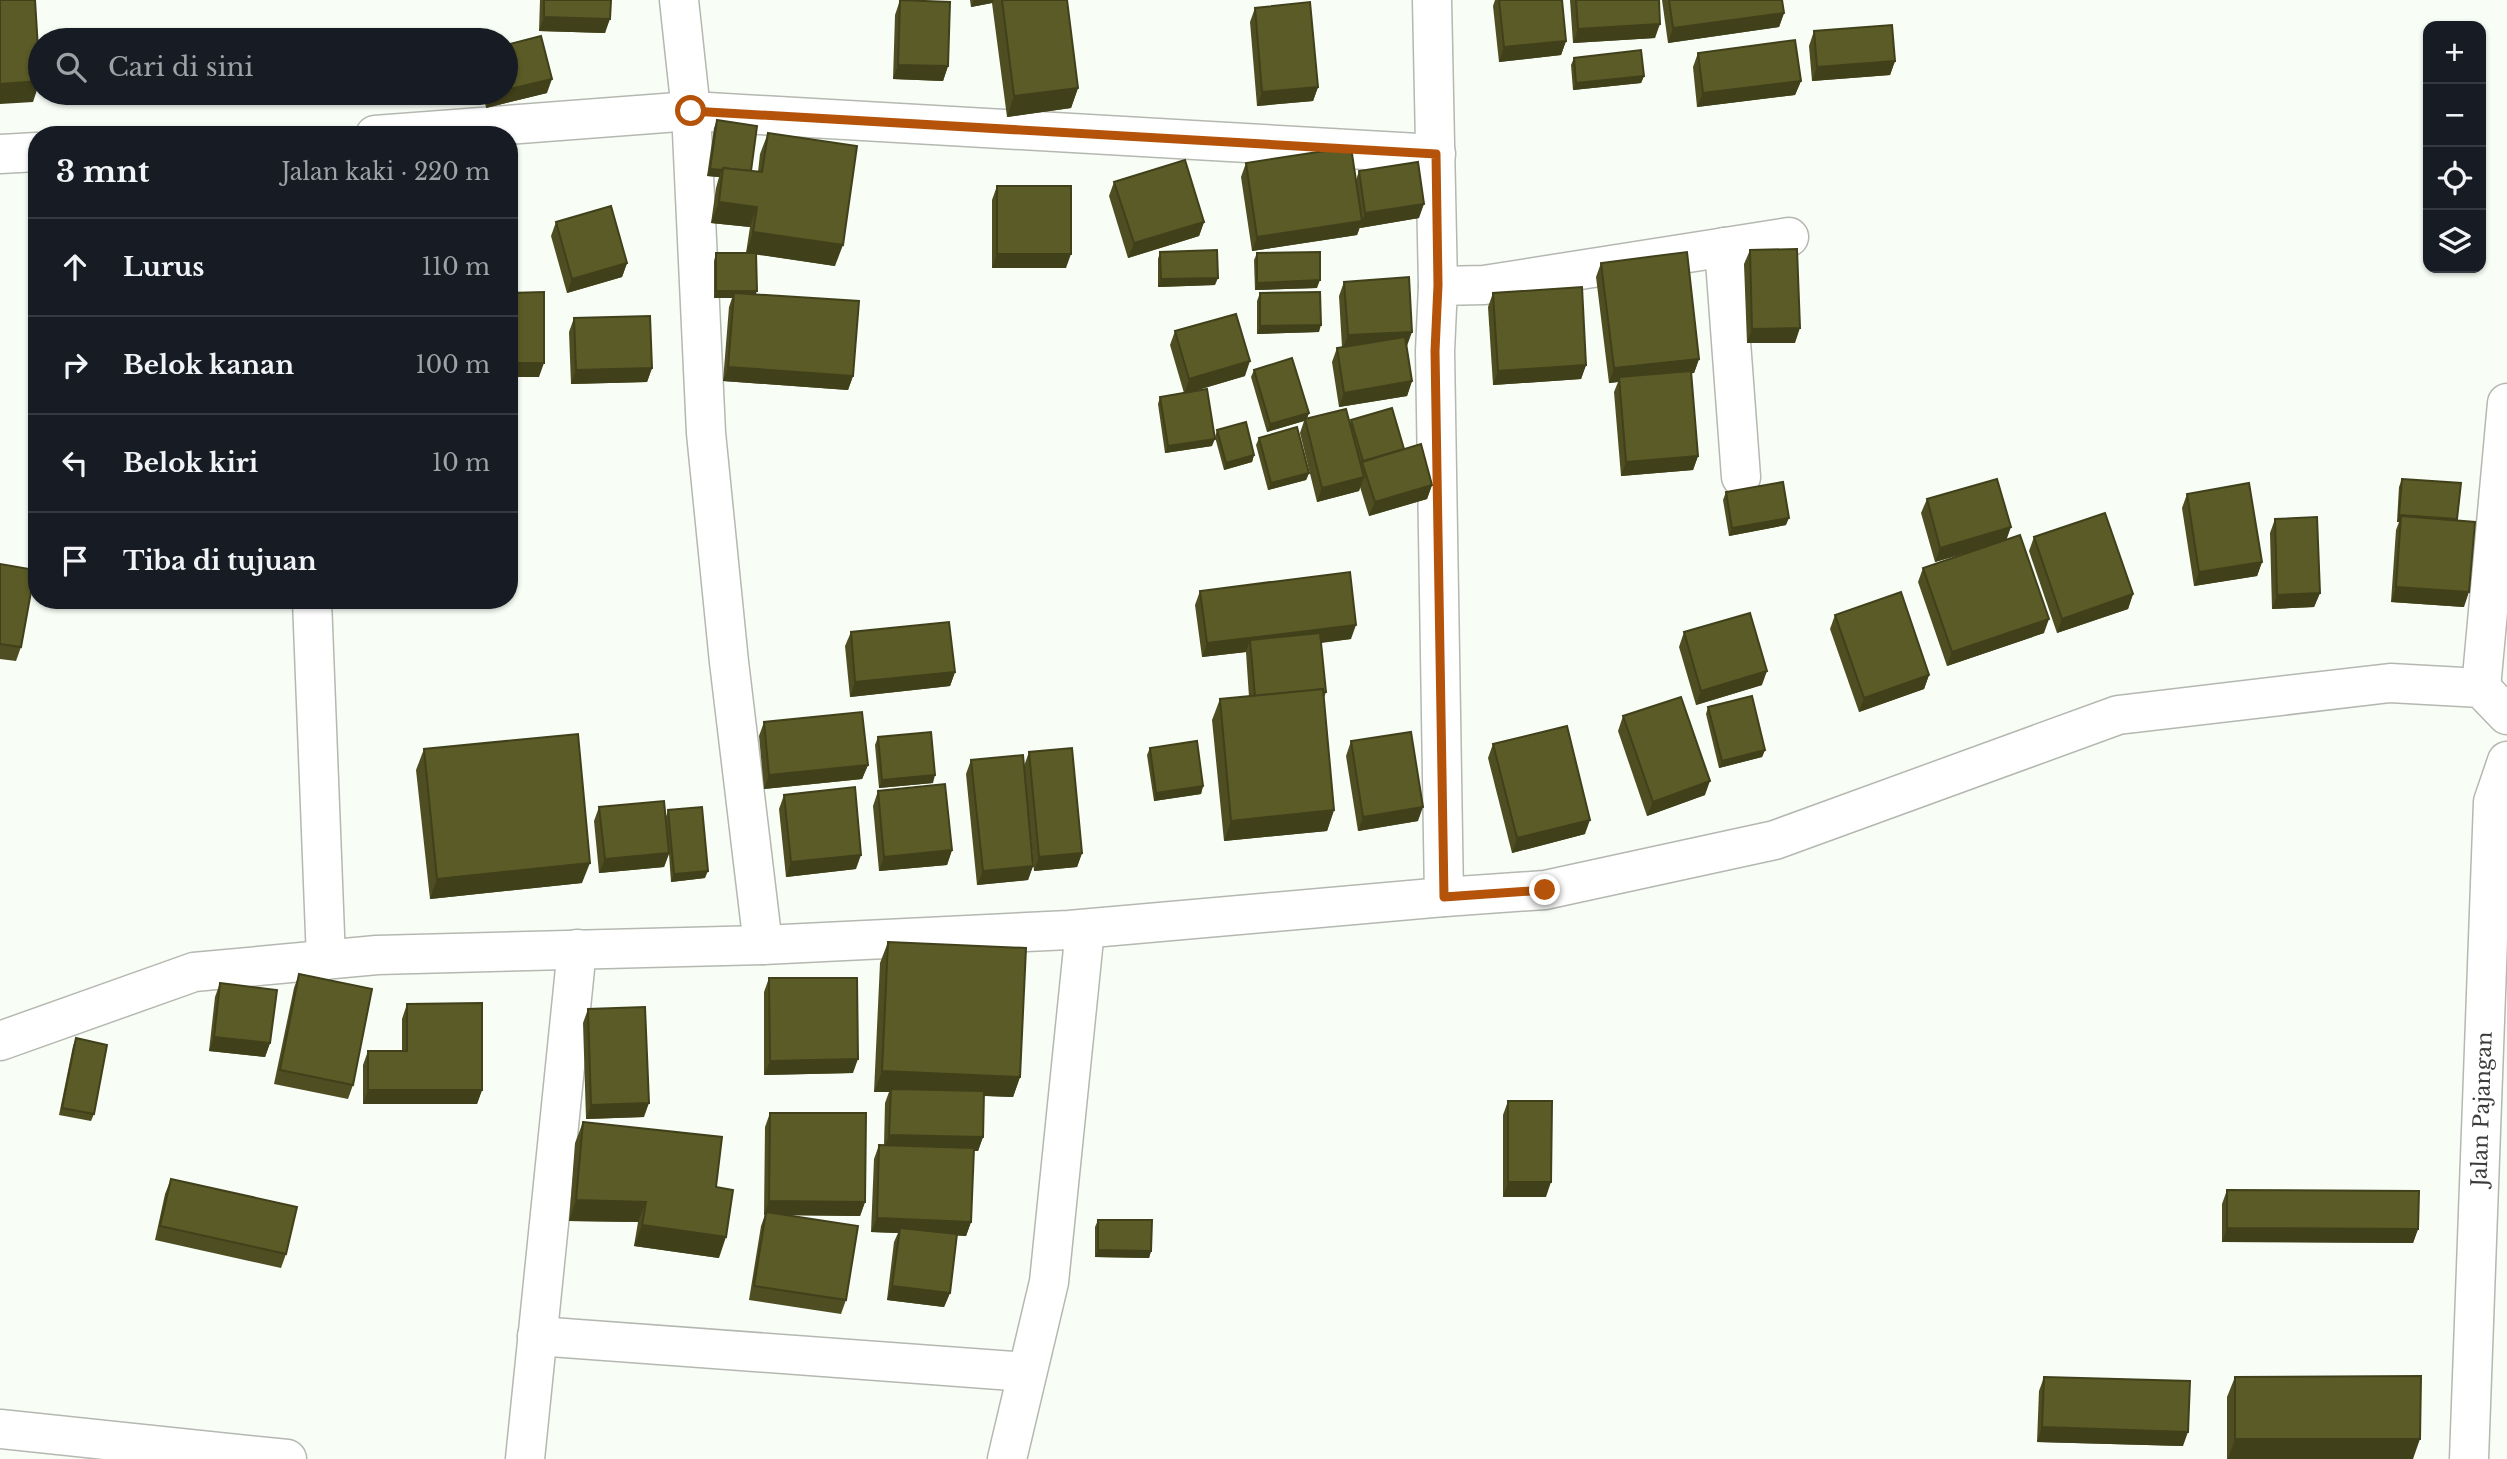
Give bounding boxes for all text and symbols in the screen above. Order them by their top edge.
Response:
map controls [2423,21,2486,273]
button: + [2423,21,2486,84]
search box [28,28,518,105]
icon: search [52,48,90,86]
text: Cari di sini [108,51,253,83]
button: − [2423,84,2486,147]
route start [675,95,706,126]
button: locate [2423,147,2486,210]
text: 3 mnt [56,153,150,190]
text: Jalan kaki · 220 m [282,158,490,186]
button: layers [2423,210,2486,273]
icon: ahead [56,248,94,286]
text: Lurus [123,251,204,283]
text: 110 m [422,253,490,281]
icon: right [56,346,94,384]
text: Belok kanan [123,349,294,381]
text: 100 m [416,351,490,379]
icon: left [56,444,94,482]
text: Belok kiri [123,447,258,479]
text: 10 m [432,449,490,477]
icon: arrive [56,542,94,580]
text: Tiba di tujuan [123,545,317,577]
route end [1529,874,1560,905]
street label: Jalan Pajangan [2466,1031,2498,1190]

